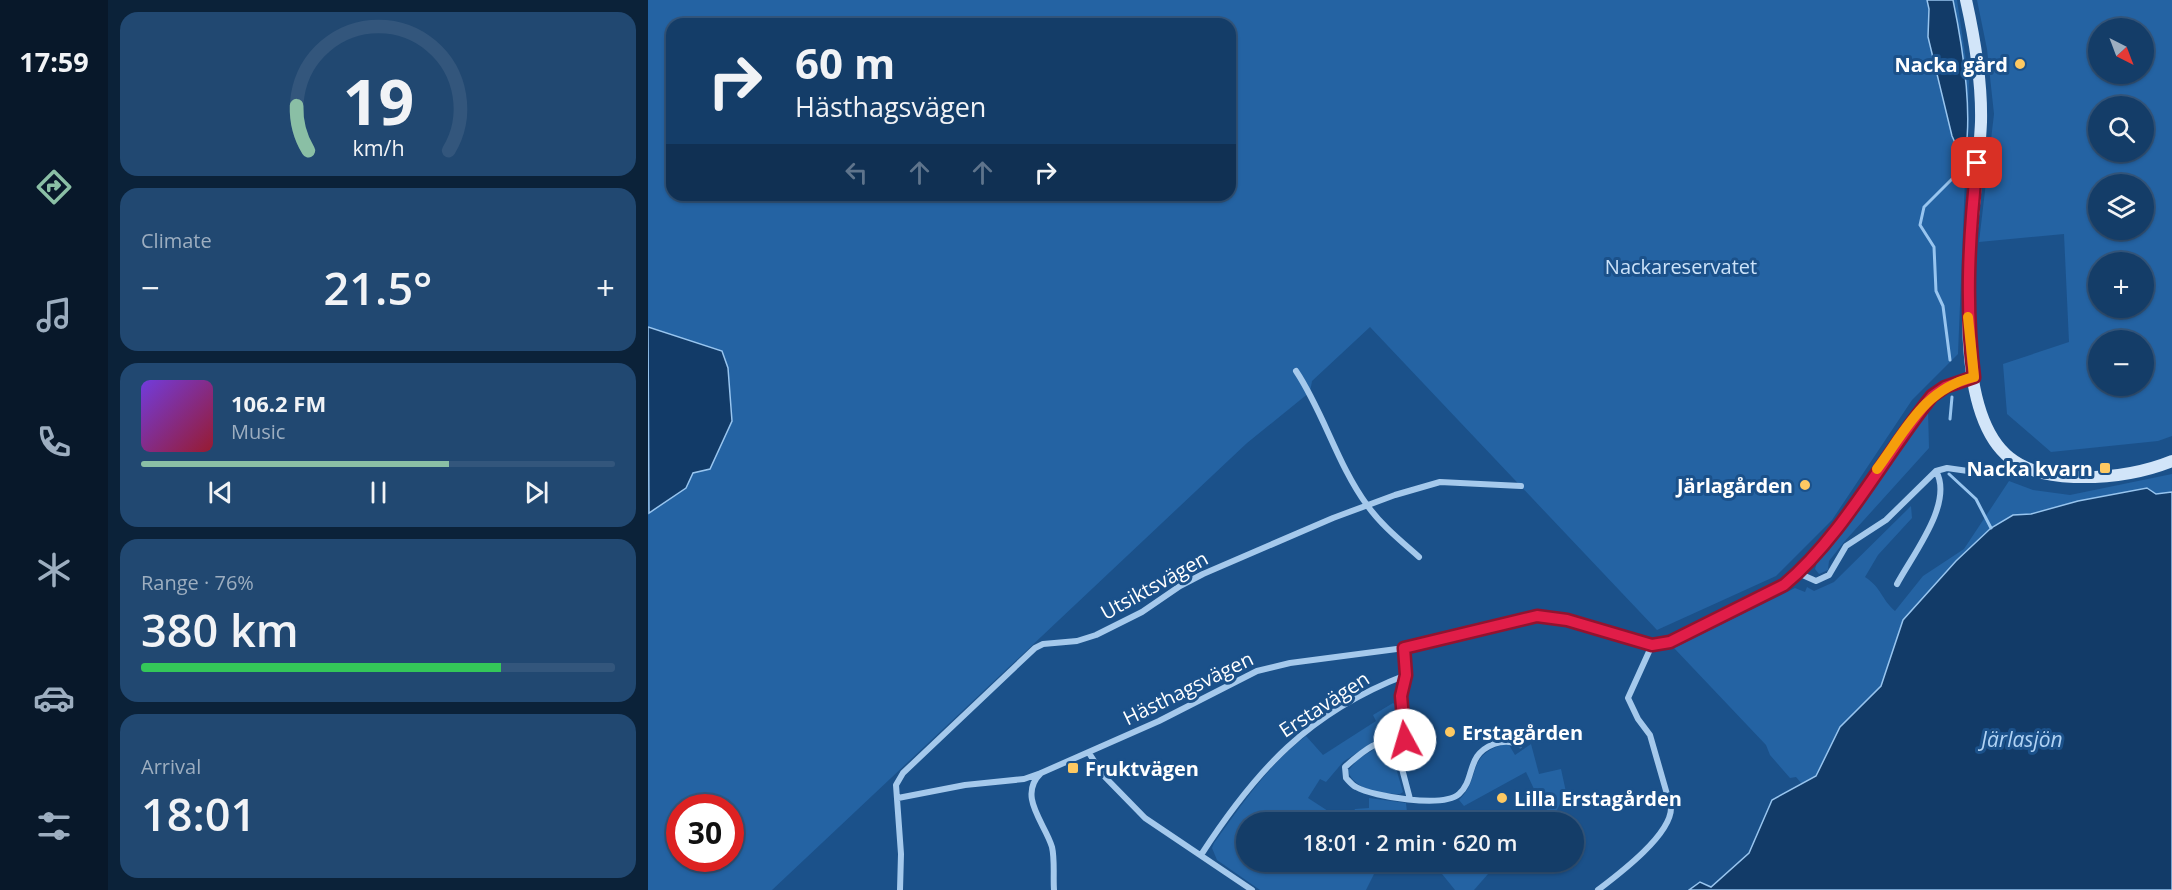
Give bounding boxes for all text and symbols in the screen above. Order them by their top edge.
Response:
north arrow [2088,18,2154,84]
map controls [2088,18,2154,396]
text: 60 m [795,34,895,91]
icon: right [696,42,774,120]
text: 17:59 [19,43,89,80]
place label: Nacka gård [1895,51,2008,78]
marker: Nacka gård [2013,57,2027,71]
text: 19 [342,58,414,143]
text: Hästhagsvägen [795,88,986,125]
button: search [2088,96,2154,162]
text: km/h [352,133,404,162]
pin [1951,137,2002,188]
icon: arrive [1960,146,1993,179]
icon: left [840,156,873,189]
icon: ahead [903,156,936,189]
icon: ahead [966,156,999,189]
icon: right [1029,156,1062,189]
icon: directions [33,166,75,208]
button: layers [2088,174,2154,240]
text: Climate [141,227,212,254]
button: + [2088,252,2154,318]
park label: Nackareservatet [1605,253,1757,280]
text: 21.5° [324,257,432,318]
text: − [141,265,160,310]
text: + [596,265,615,310]
icon: music [33,294,75,336]
button: − [2088,330,2154,396]
text: 106.2 FM [231,388,326,418]
text: Music [231,418,285,445]
icon: phone [33,421,75,463]
place label: Nacka kvarn [1967,455,2093,482]
marker: Nacka kvarn [2098,461,2112,475]
place label: Järlagården [1675,472,1793,499]
icon: previous [204,476,237,509]
icon: pause [362,476,395,509]
icon: next [520,476,553,509]
marker: Järlagården [1798,478,1812,492]
street label: Utsiktsvägen [1095,544,1213,626]
icon: climate [33,549,75,591]
text: Range · 76% [141,569,254,596]
text: 380 km [141,599,299,660]
street label: Hästhagsvägen [1118,645,1258,731]
street label: Erstavägen [1274,665,1374,743]
icon: car [33,677,75,719]
position arrow [1373,708,1437,772]
place label: Erstagården [1462,719,1583,746]
marker: Erstagården [1443,725,1457,739]
water label: Järlasjön [1977,725,2063,753]
text: Arrival [141,753,201,780]
place label: Fruktvägen [1085,755,1199,782]
marker: Fruktvägen [1066,761,1080,775]
text: 18:01 [141,783,256,844]
place label: Lilla Erstagården [1514,785,1682,812]
marker: Lilla Erstagården [1495,791,1509,805]
speed limit sign: 30 [666,794,744,872]
icon: filters [33,805,75,847]
text: 18:01 · 2 min · 620 m [1302,827,1518,857]

